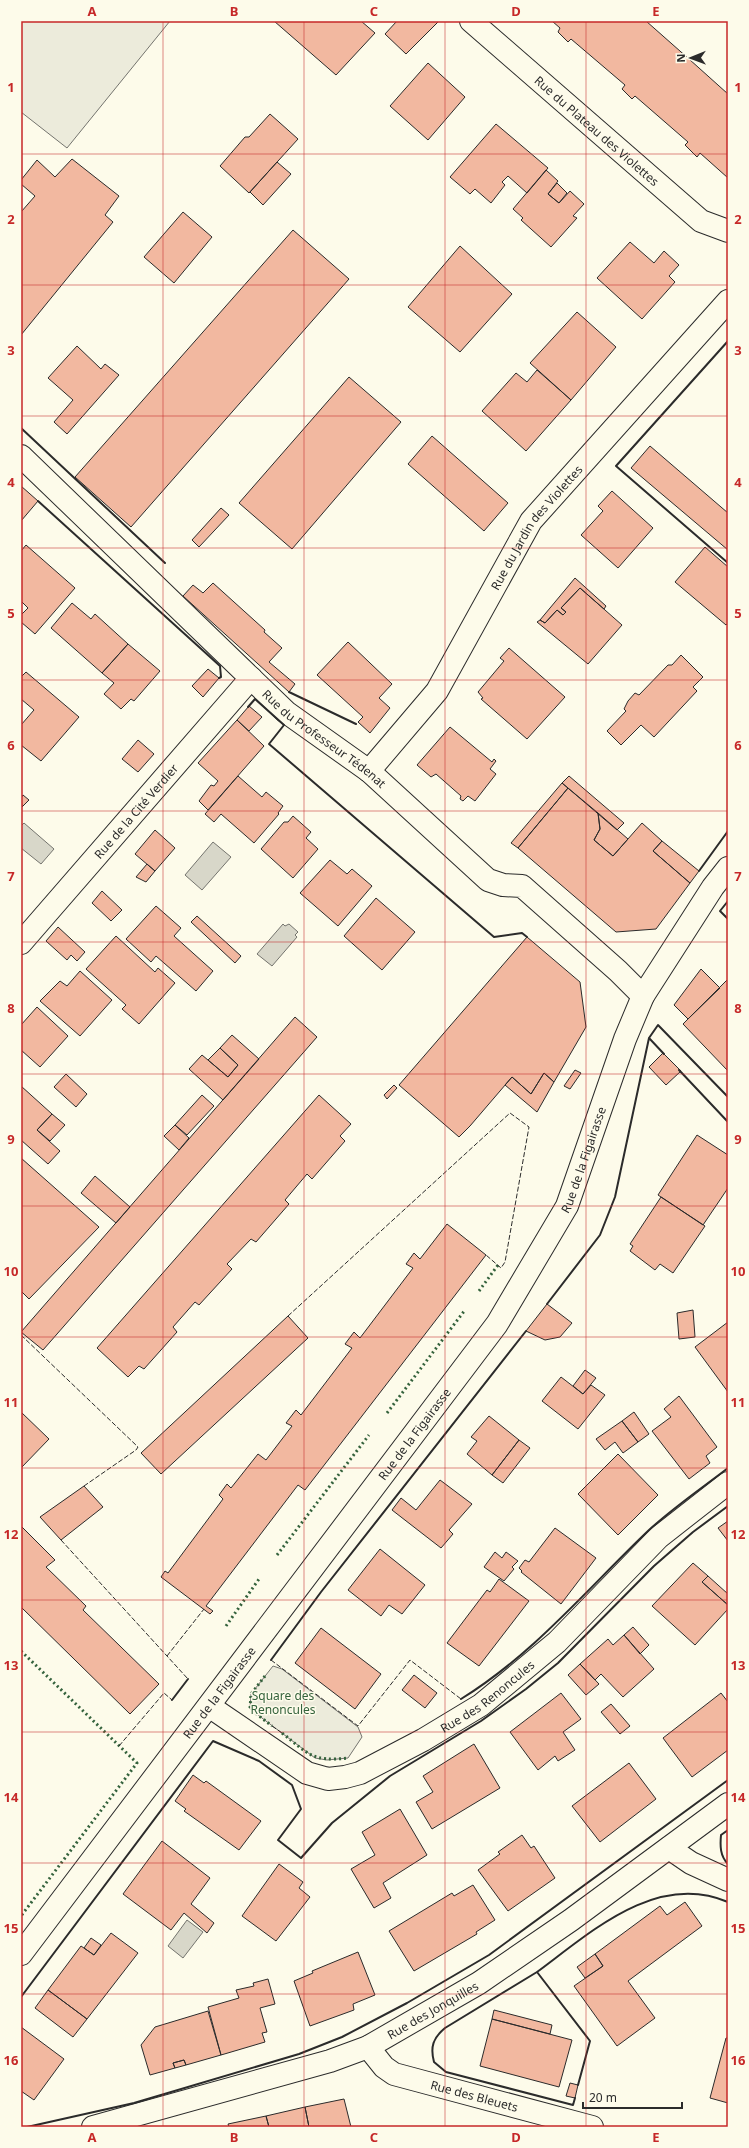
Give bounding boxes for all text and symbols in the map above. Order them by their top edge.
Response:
text: A [88,2,97,20]
text: B [230,2,238,20]
text: C [370,2,378,20]
text: D [511,2,521,20]
text: E [652,2,660,20]
north arrow [671,38,711,78]
text: N [673,54,688,63]
street label: Rue du Plateau des Violettes [531,72,663,190]
text: 1 [7,78,15,96]
text: 1 [734,78,742,96]
text: 2 [7,210,15,228]
text: 2 [734,210,742,228]
text: 3 [7,341,15,359]
text: 3 [734,341,742,359]
street label: Rue du Jardin des Violettes [486,461,586,593]
text: 4 [7,473,15,491]
text: 4 [734,473,742,491]
text: 5 [7,604,15,622]
text: 5 [734,604,742,622]
street label: Rue du Professeur Tédenat [259,685,390,792]
text: 6 [7,736,15,754]
text: 6 [734,736,742,754]
street label: Rue de la Cité Verdier [90,760,182,862]
text: 7 [7,867,15,885]
text: 7 [734,867,742,885]
text: 8 [7,999,15,1017]
text: 8 [734,999,742,1017]
street label: Rue de la Figairasse [556,1104,610,1216]
text: 9 [7,1130,15,1148]
text: 9 [734,1130,742,1148]
text: 10 [4,1262,18,1280]
text: 10 [731,1262,745,1280]
street label: Rue de la Figairasse [374,1384,455,1483]
text: 11 [4,1393,18,1411]
text: 11 [731,1393,745,1411]
text: 12 [4,1525,18,1543]
text: 12 [731,1525,745,1543]
street label: Rue de la Figairasse [178,1643,259,1742]
text: 13 [4,1656,18,1674]
street label: Rue des Renoncules [437,1656,538,1736]
text: 13 [731,1656,745,1674]
park label: Square des Renoncules [250,1687,316,1718]
text: 14 [4,1788,19,1806]
text: 14 [731,1788,746,1806]
text: 15 [4,1919,18,1937]
text: 15 [731,1919,745,1937]
street label: Rue des Jonquilles [384,1977,481,2043]
text: 16 [4,2051,18,2069]
text: 16 [731,2051,745,2069]
street label: Rue des Bleuets [429,2076,520,2115]
scale bar [583,2084,682,2110]
text: 20 m [589,2089,617,2106]
text: A [88,2128,97,2146]
text: B [230,2128,238,2146]
text: C [370,2128,378,2146]
text: D [511,2128,521,2146]
text: E [652,2128,660,2146]

